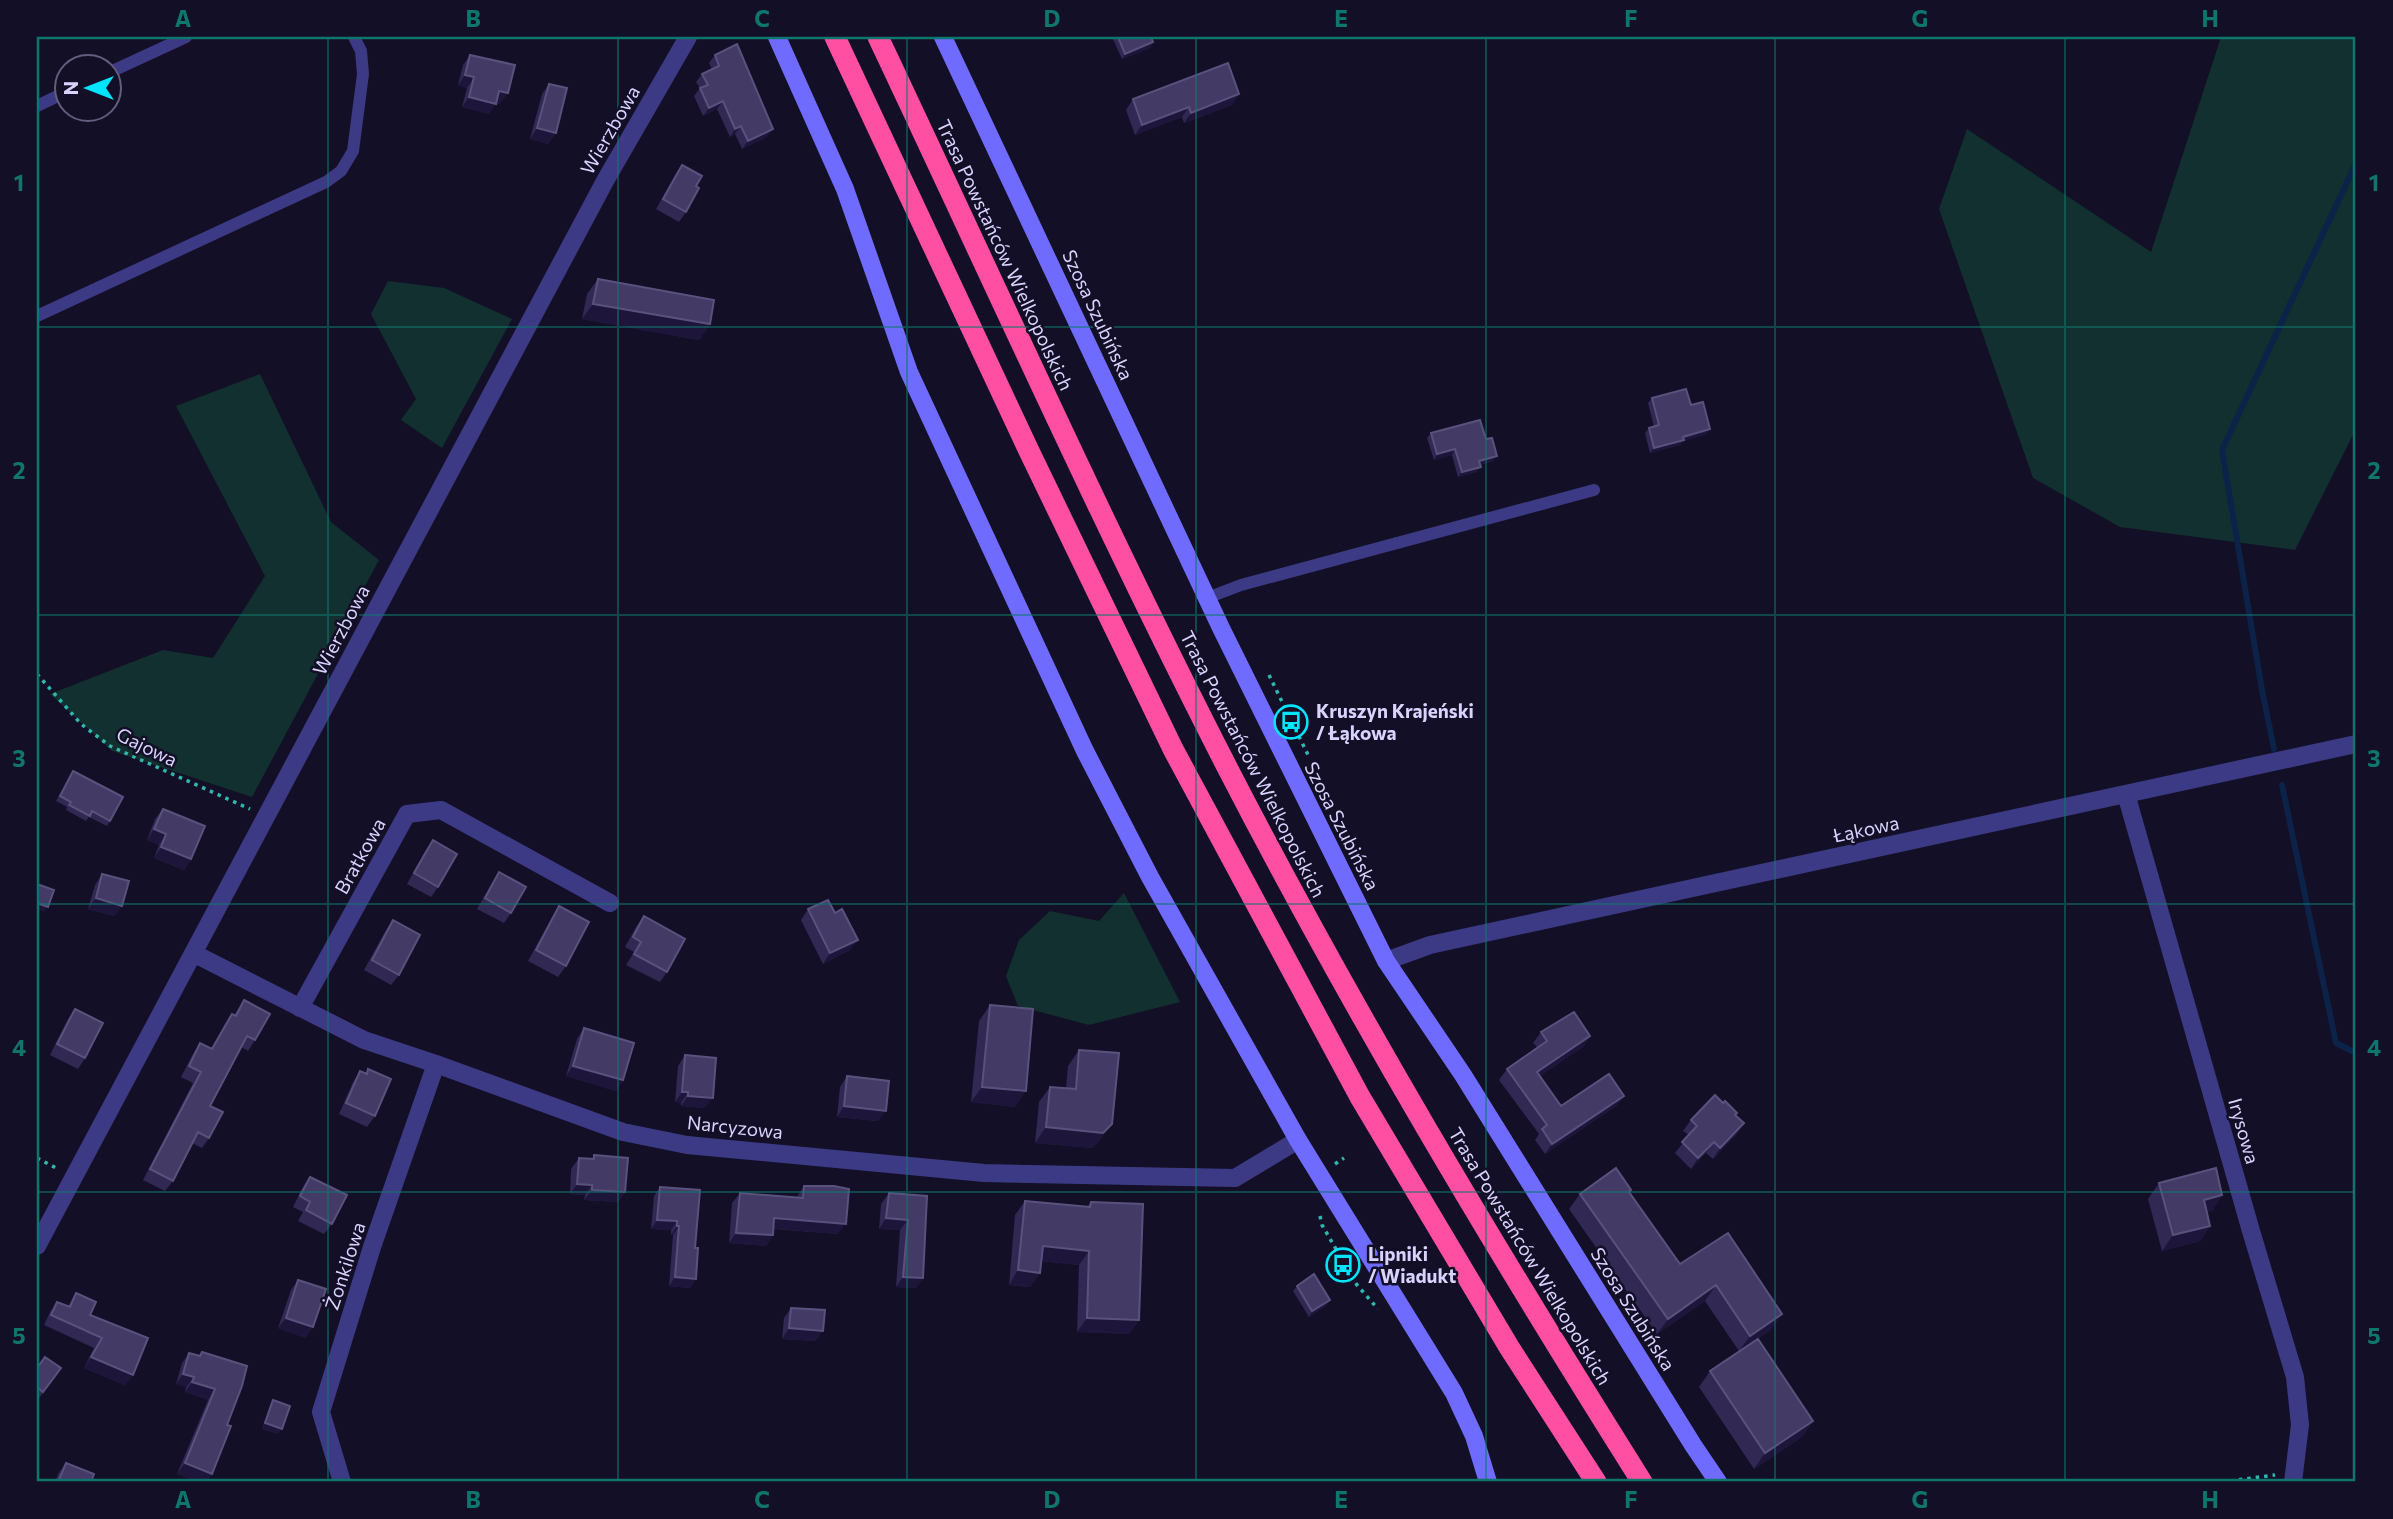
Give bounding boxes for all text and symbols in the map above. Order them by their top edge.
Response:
text: A [175,4,192,32]
text: B [465,4,481,32]
text: C [754,4,770,32]
text: D [1044,4,1061,32]
text: E [1334,4,1348,32]
text: F [1624,4,1638,32]
text: G [1912,4,1928,32]
text: H [2201,4,2219,32]
north arrow [52,52,122,122]
text: N [59,81,82,95]
street label: Wierzbowa [575,81,644,178]
street label: Trasa Powstańców Wielkopolskich [932,116,1078,394]
text: 1 [14,168,24,196]
text: 1 [2369,168,2379,196]
street label: Szosa Szubińska [1058,246,1139,384]
text: 2 [12,456,26,484]
text: 2 [2367,456,2381,484]
street label: Wierzbowa [307,581,374,679]
street label: Trasa Powstańców Wielkopolskich [1176,627,1331,901]
place label: Kruszyn Krajeński / Łąkowa [1316,699,1474,744]
bus stop icon: Kruszyn Krajeński / Łąkowa [1272,703,1310,741]
street label: Gajowa [113,722,181,771]
text: 3 [12,744,26,772]
text: 3 [2367,744,2381,772]
street label: Szosa Szubińska [1300,758,1385,894]
street label: Łąkowa [1830,810,1901,847]
street label: Bratkowa [329,814,390,898]
text: 4 [12,1033,26,1061]
text: 4 [2367,1033,2381,1061]
street label: Irysowa [2224,1095,2265,1166]
street label: Narcyzowa [686,1110,784,1143]
street label: Trasa Powstańców Wielkopolskich [1444,1123,1617,1389]
street label: Żonkilowa [320,1219,370,1313]
place label: Lipniki / Wiadukt [1368,1242,1456,1287]
street label: Szosa Szubińska [1586,1243,1681,1375]
bus stop icon: Lipniki / Wiadukt [1324,1246,1362,1284]
text: 5 [12,1321,26,1349]
text: 5 [2367,1321,2381,1349]
text: A [175,1485,192,1513]
text: B [465,1485,481,1513]
text: C [754,1485,770,1513]
text: D [1044,1485,1061,1513]
text: E [1334,1485,1348,1513]
text: F [1624,1485,1638,1513]
text: G [1912,1485,1928,1513]
text: H [2201,1485,2219,1513]

